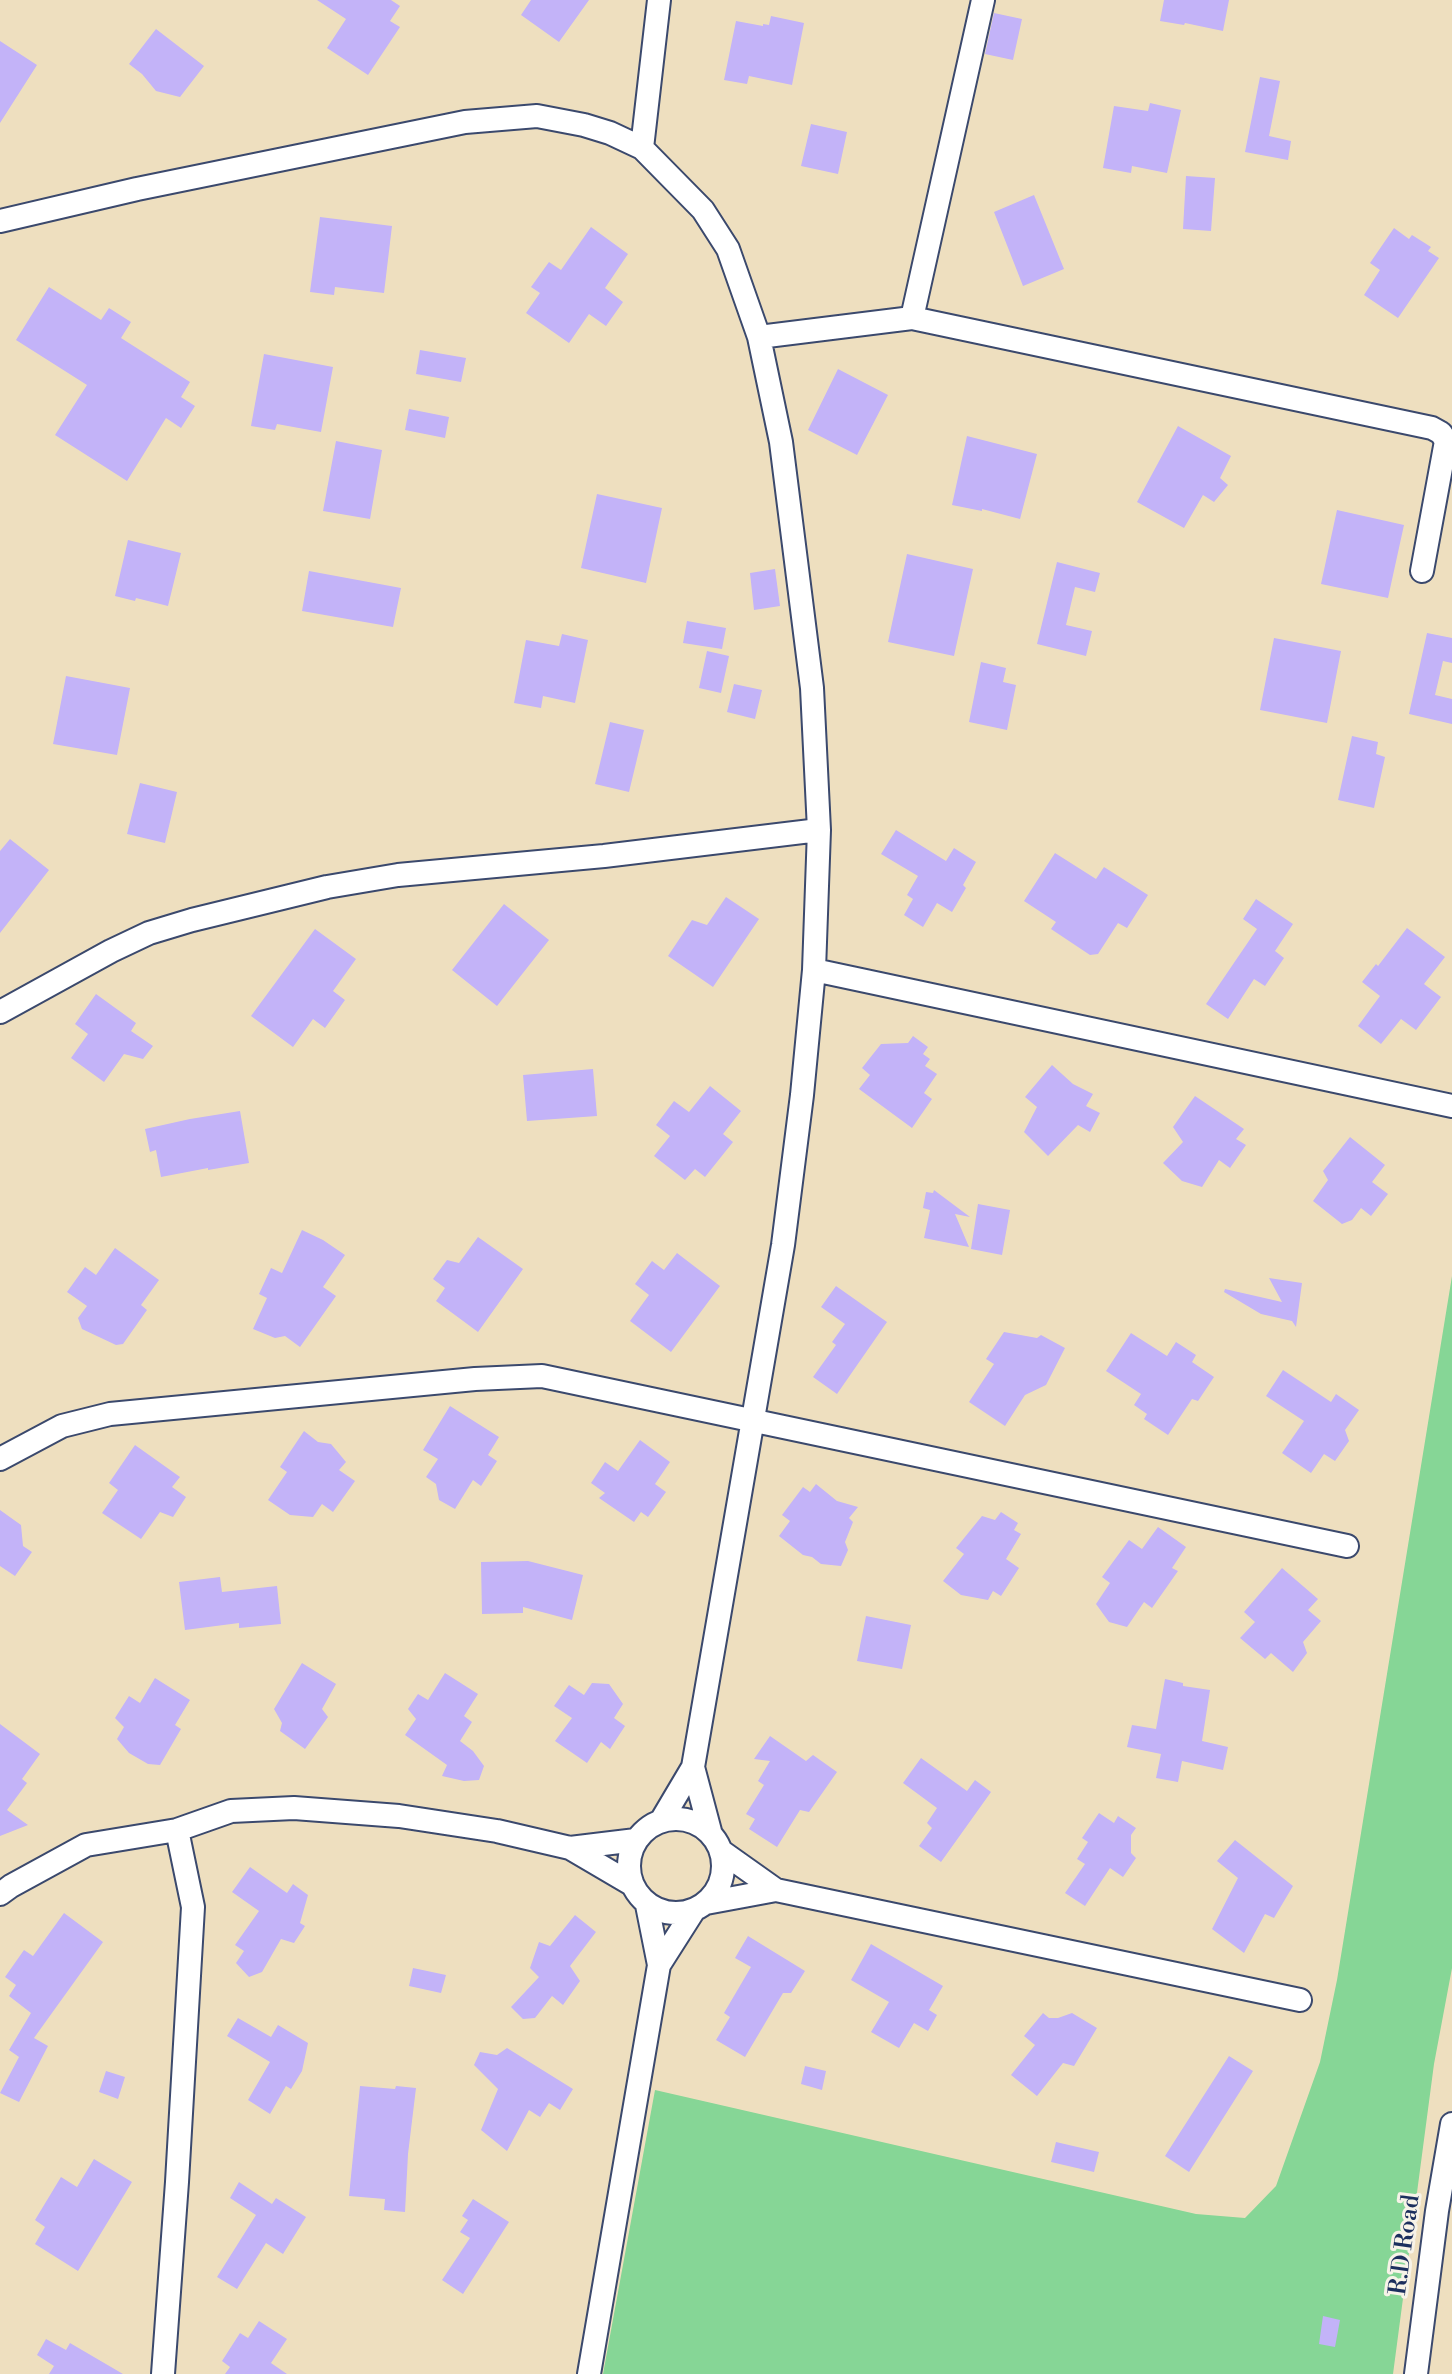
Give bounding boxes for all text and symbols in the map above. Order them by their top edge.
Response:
street label: R.D Road [1385,2193,1427,2297]

